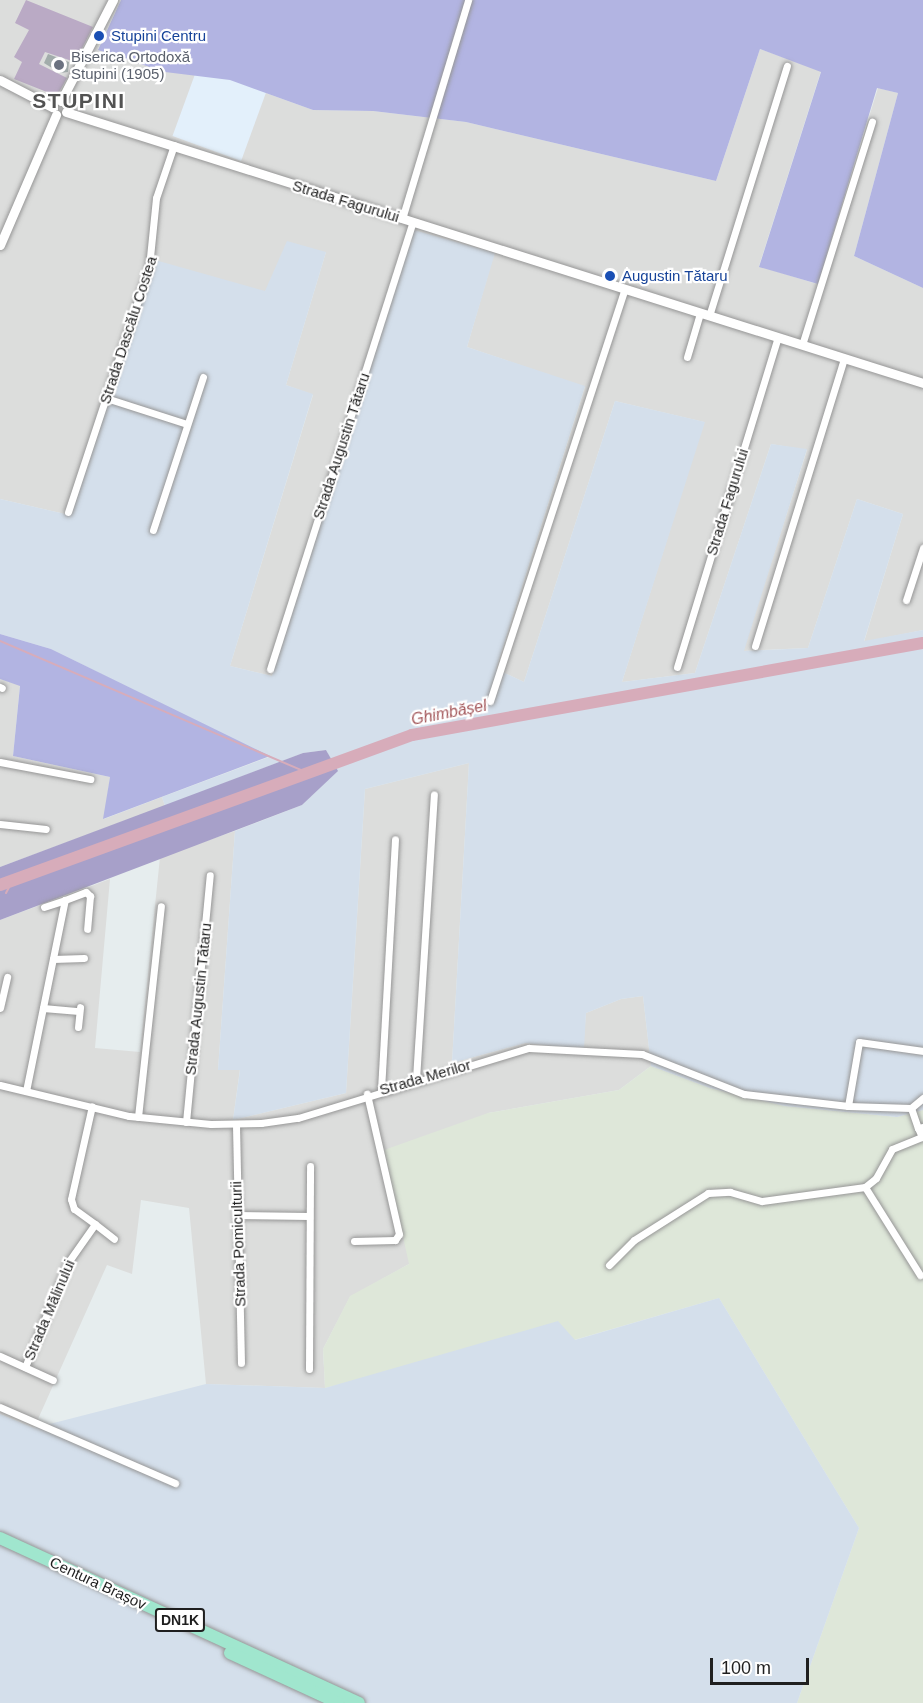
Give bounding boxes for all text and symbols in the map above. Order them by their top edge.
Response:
place label: Stupini Centru [111,27,206,45]
marker: Stupini Centru [92,29,106,43]
place label: Biserica Ortodoxă Stupini (1905) [71,47,190,82]
marker: Biserica Ortodoxă Stupini (1905) [52,58,66,72]
district label: STUPINI [32,88,126,114]
street label: Strada Fagurului [290,176,402,226]
street label: Strada Dascălu Costea [96,254,160,406]
place label: Augustin Tătaru [622,267,728,285]
marker: Augustin Tătaru [603,269,617,283]
street label: Strada Augustin Tătaru [309,370,373,522]
street label: Strada Fagurului [702,446,752,558]
water label: Ghimbășel [410,696,488,730]
street label: Strada Augustin Tătaru [181,921,215,1077]
street label: Strada Merilor [377,1055,473,1099]
street label: Strada Pomiculturii [227,1181,249,1307]
street label: Strada Mălinului [20,1257,78,1363]
street label: Centura Brașov [47,1553,149,1613]
road number: DN1K [154,1609,206,1631]
scale bar [713,1646,812,1684]
text: 100 m [721,1658,771,1678]

